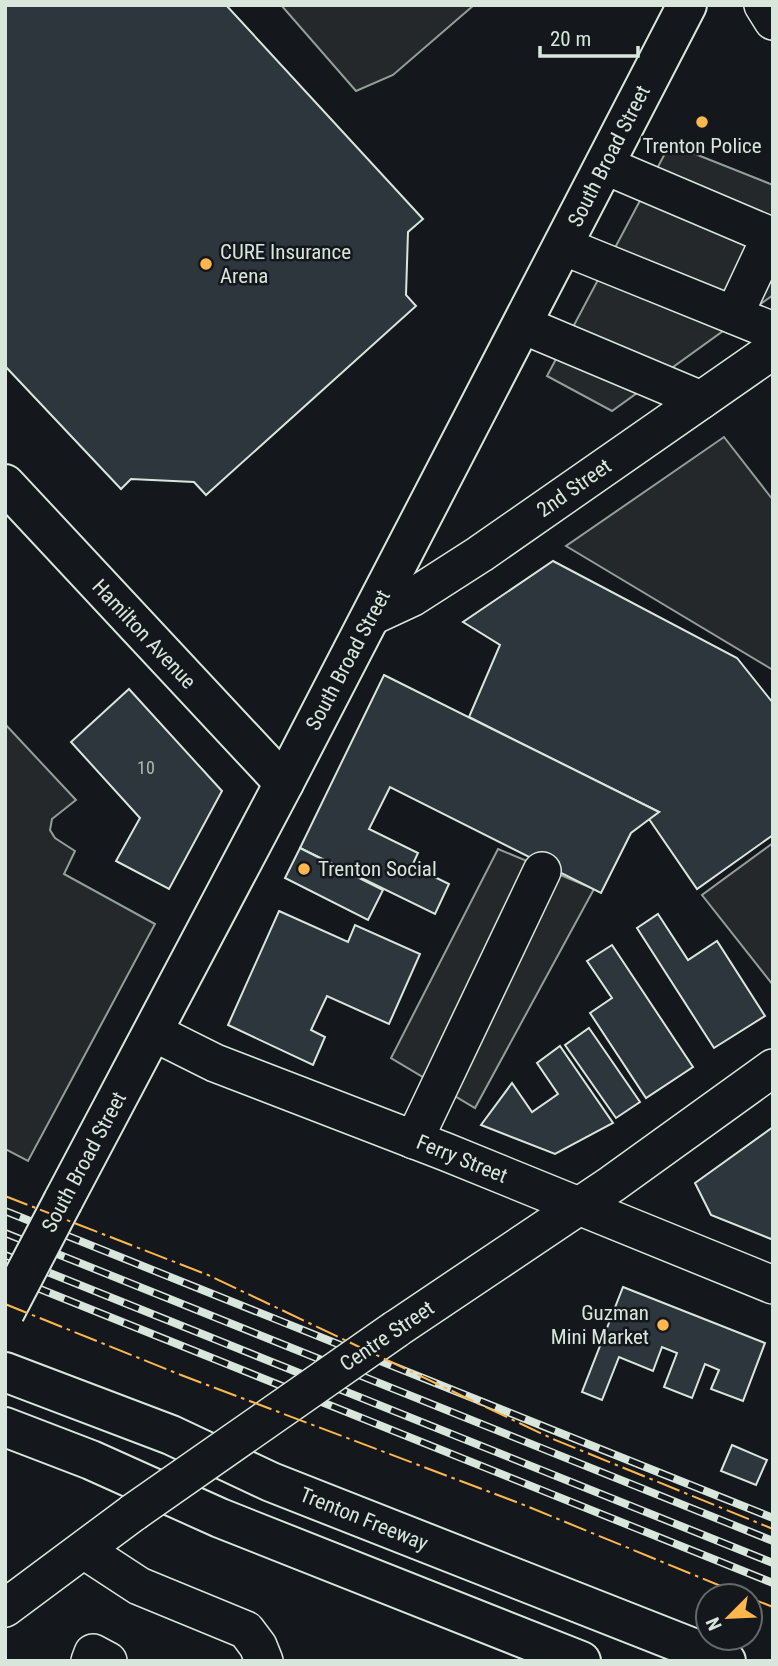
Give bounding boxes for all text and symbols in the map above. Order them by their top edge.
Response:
scale bar [540,14,638,58]
text: 20 m [550,27,591,51]
street label: South Broad Street [563,81,655,231]
marker: Trenton Police [694,114,710,130]
place label: Trenton Police [642,134,762,158]
place label: CURE Insurance Arena [220,240,351,288]
marker: CURE Insurance Arena [198,256,214,272]
street label: 2nd Street [532,454,616,522]
street label: Hamilton Avenue [87,574,201,694]
street label: South Broad Street [301,586,395,734]
house number: 10 [137,757,155,778]
place label: Trenton Social [318,857,437,881]
marker: Trenton Social [296,861,312,877]
street label: South Broad Street [37,1088,131,1236]
street label: Ferry Street [413,1130,511,1188]
street label: Centre Street [335,1296,439,1376]
place label: Guzman Mini Market [551,1301,649,1349]
marker: Guzman Mini Market [655,1317,671,1333]
street label: Trenton Freeway [296,1482,432,1556]
north arrow [694,1582,764,1652]
text: N [701,1614,727,1634]

